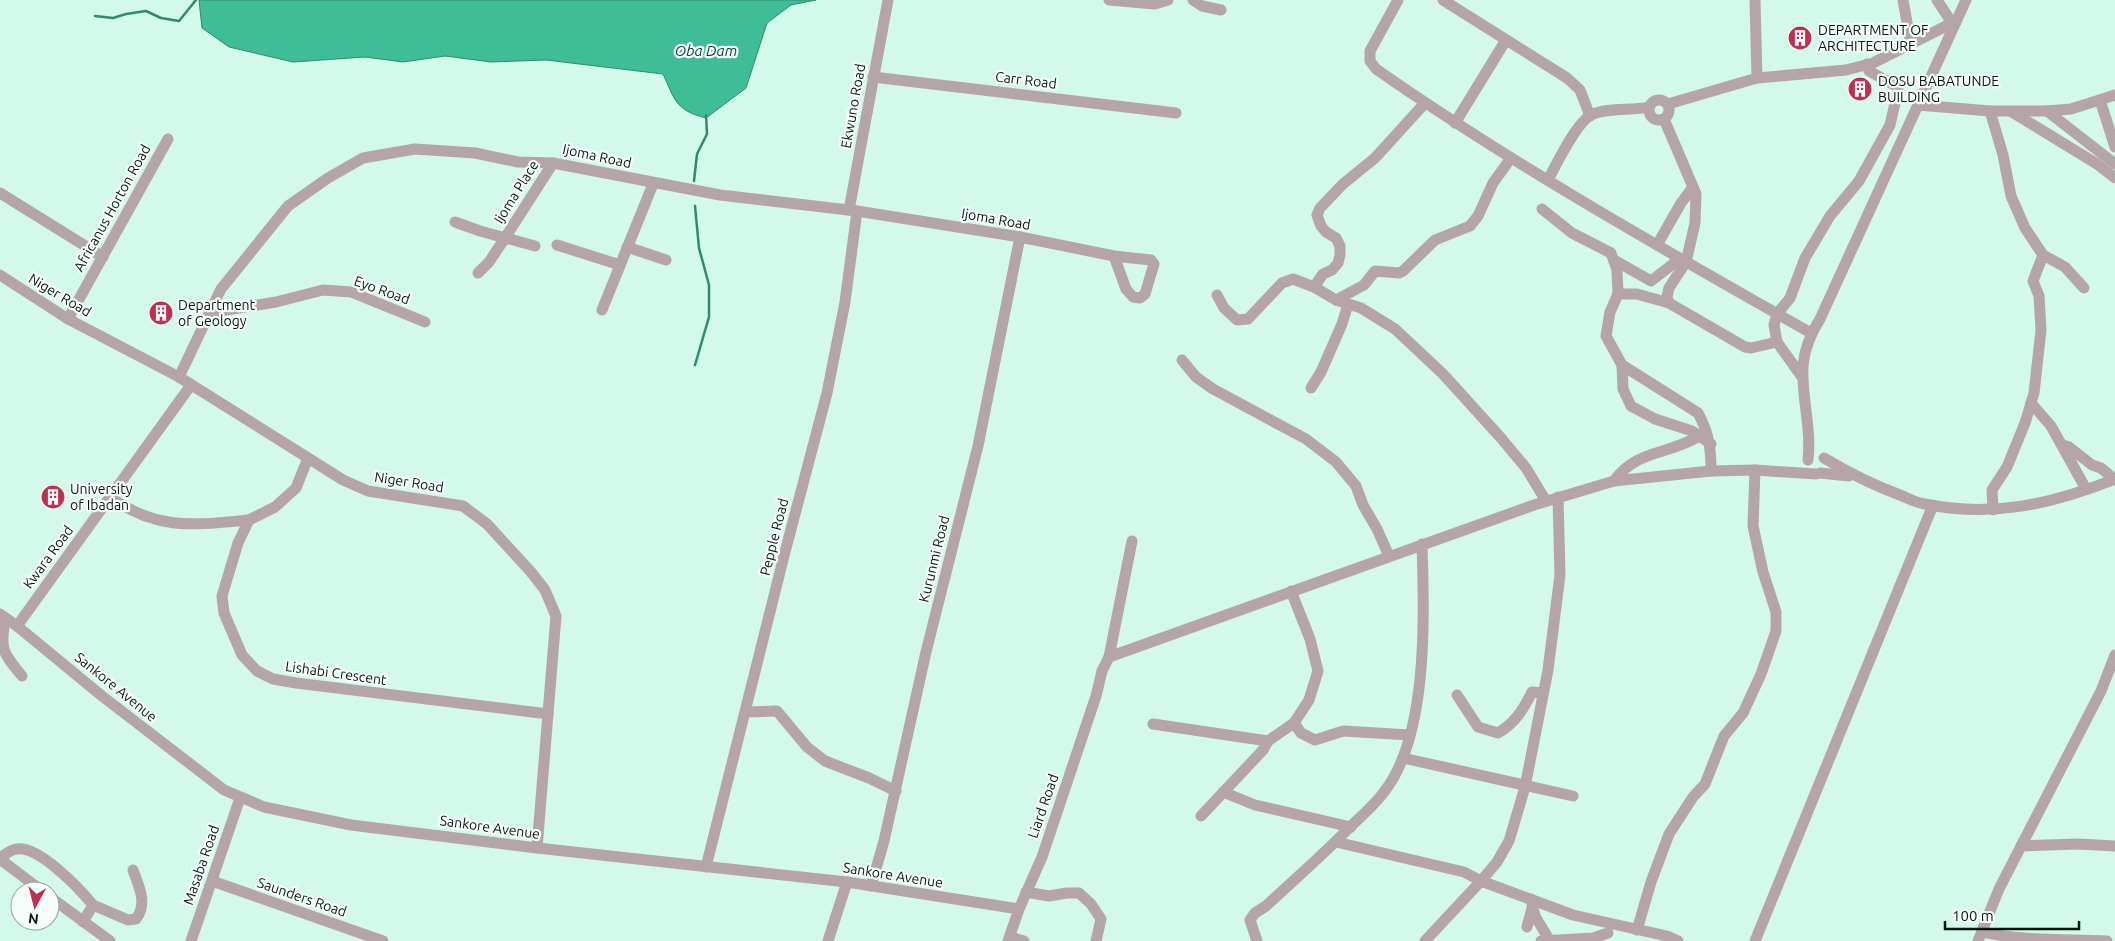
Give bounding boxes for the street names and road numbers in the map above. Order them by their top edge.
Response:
street label: Ekwuno Road [838,63,868,149]
street label: Carr Road [994,68,1058,92]
street label: Ijoma Road [561,141,633,171]
street label: Africanus Horton Road [70,142,154,274]
street label: Ijoma Place [490,158,542,226]
street label: Ijoma Road [960,205,1032,233]
street label: Niger Road [26,270,94,320]
street label: Eyo Road [352,273,412,307]
street label: Niger Road [373,469,445,495]
street label: Pepple Road [757,497,791,577]
street label: Kurunmi Road [916,514,952,604]
street label: Kwara Road [20,522,76,592]
street label: Sankore Avenue [72,649,160,725]
street label: Lishabi Crescent [284,658,388,688]
street label: Liard Road [1025,772,1061,840]
street label: Sankore Avenue [439,812,541,842]
street label: Masaba Road [180,823,222,907]
street label: Sankore Avenue [842,859,944,891]
street label: Saunders Road [255,874,349,920]

